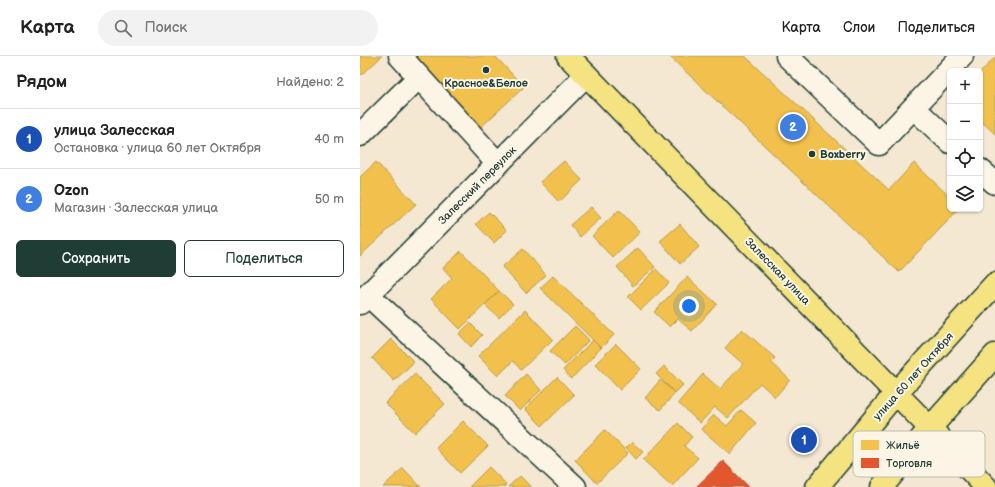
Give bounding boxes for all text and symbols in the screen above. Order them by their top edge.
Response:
search box [98,10,378,46]
text: Карта [20,16,74,39]
icon: search [112,17,134,39]
text: Поиск [144,18,187,37]
text: Карта [781,19,821,36]
text: Слои [843,19,875,36]
text: Поделиться [897,19,975,36]
marker: Красное&Белое [481,65,491,75]
map controls [947,68,983,212]
button: + [947,68,983,104]
text: Рядом [16,72,67,92]
text: Найдено: 2 [276,74,344,90]
place label: Красное&Белое [444,77,528,90]
button: − [947,104,983,140]
pin: 2 [780,112,806,142]
text: улица Залесская [54,121,175,140]
text: 1 [26,131,32,147]
text: 40 m [314,131,344,147]
text: Остановка · улица 60 лет Октября [54,140,261,156]
button: locate [947,140,983,176]
street label: Залесский переулок [436,143,519,227]
place label: Boxberry [820,148,866,161]
marker: Boxberry [807,149,817,159]
button: layers [947,176,983,212]
text: Ozon [54,181,89,200]
text: 2 [25,191,33,207]
text: 50 m [315,191,344,207]
text: Магазин · Залесская улица [54,200,218,216]
street label: Залесская улица [742,235,813,308]
button: Сохранить [16,240,176,277]
button: Поделиться [184,240,344,277]
your location [679,296,699,316]
street label: улица 60 лет Октября [871,330,956,423]
pin: 1 [791,425,817,455]
legend [853,431,985,477]
text: Жильё [886,439,920,452]
text: Торговля [886,457,932,470]

